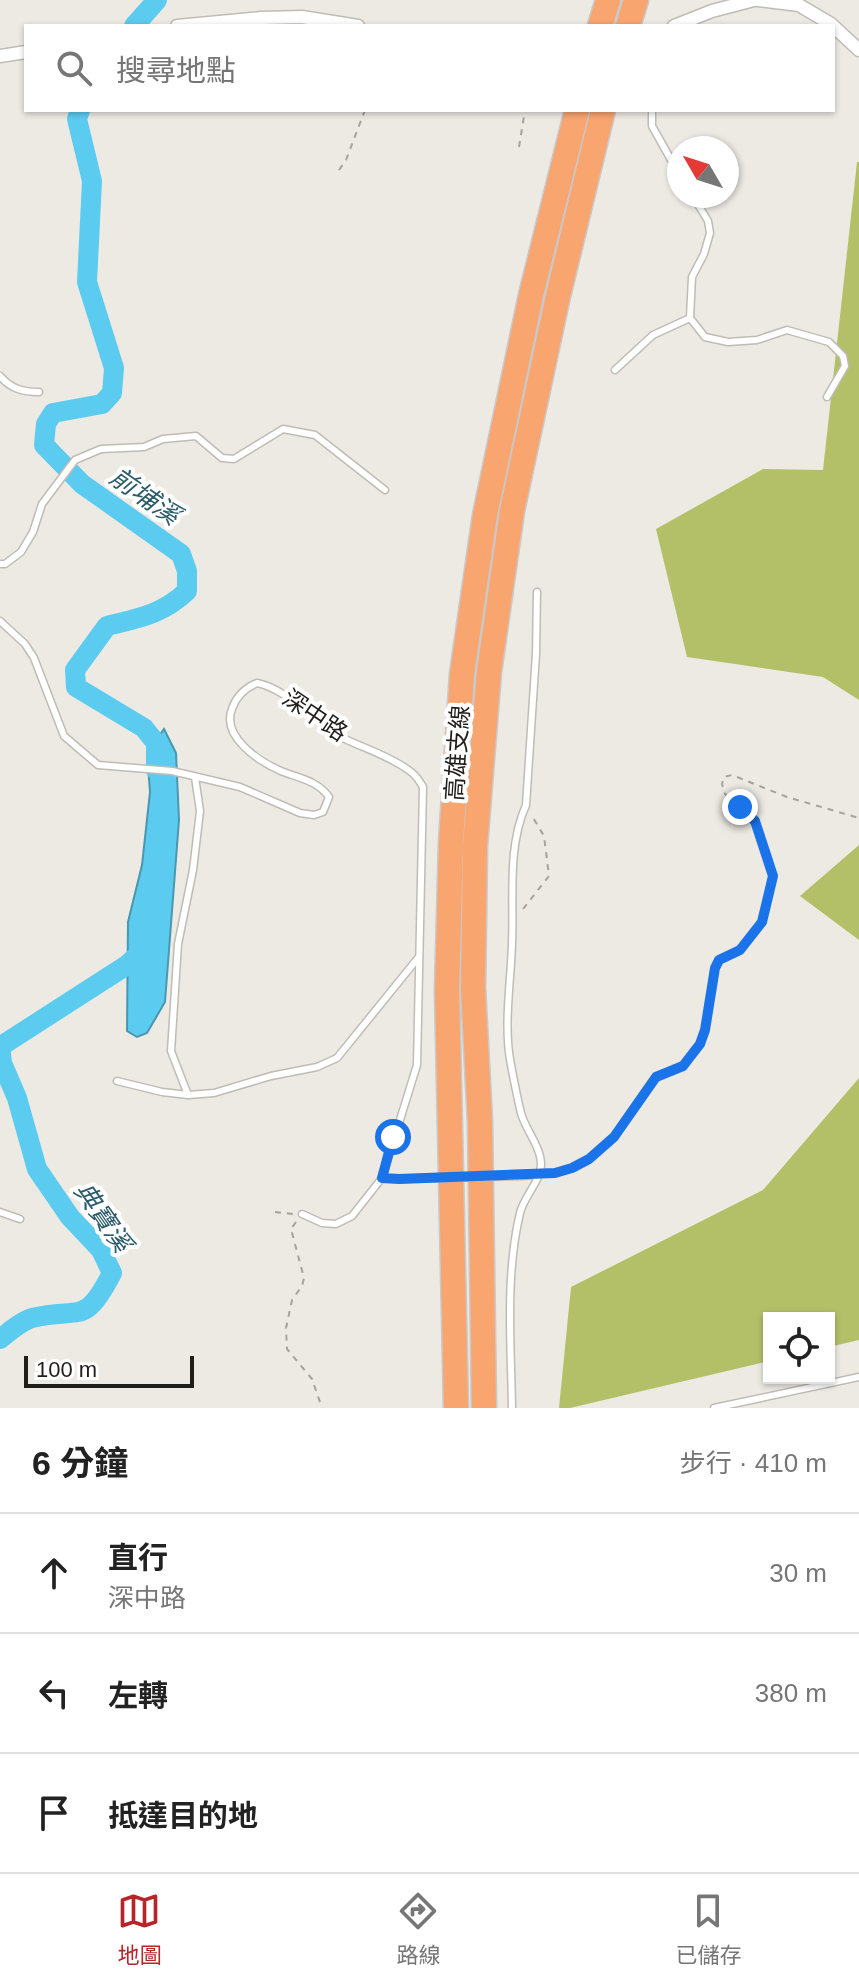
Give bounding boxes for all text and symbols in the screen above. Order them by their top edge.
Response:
search box [24,24,835,112]
icon: search [52,46,96,90]
text: 搜尋地點 [116,54,236,87]
north arrow [667,136,739,208]
water label: 前埔溪 [104,461,189,533]
street label: 深中路 [278,684,352,746]
street label: 高雄支線 [440,704,474,802]
route end [722,789,758,825]
route start [375,1119,411,1155]
water label: 典寶溪 [68,1176,140,1261]
map controls [763,1312,835,1384]
button: locate [763,1312,835,1384]
scale bar [24,1352,194,1388]
text: 100 m [36,1357,97,1382]
text: 6 分鐘 [32,1444,128,1482]
text: 步行 · 410 m [680,1448,827,1478]
text: 直行 [108,1541,168,1574]
icon: ahead [32,1551,76,1595]
text: 30 m [769,1558,827,1588]
text: 深中路 [108,1583,186,1613]
icon: left [32,1671,76,1715]
text: 380 m [755,1678,827,1708]
text: 左轉 [108,1679,168,1712]
icon: arrive [32,1791,76,1835]
text: 抵達目的地 [108,1799,258,1832]
tab: 地圖 [117,1889,162,1969]
tab: 路線 [396,1889,441,1969]
tab: 已儲存 [675,1889,742,1969]

